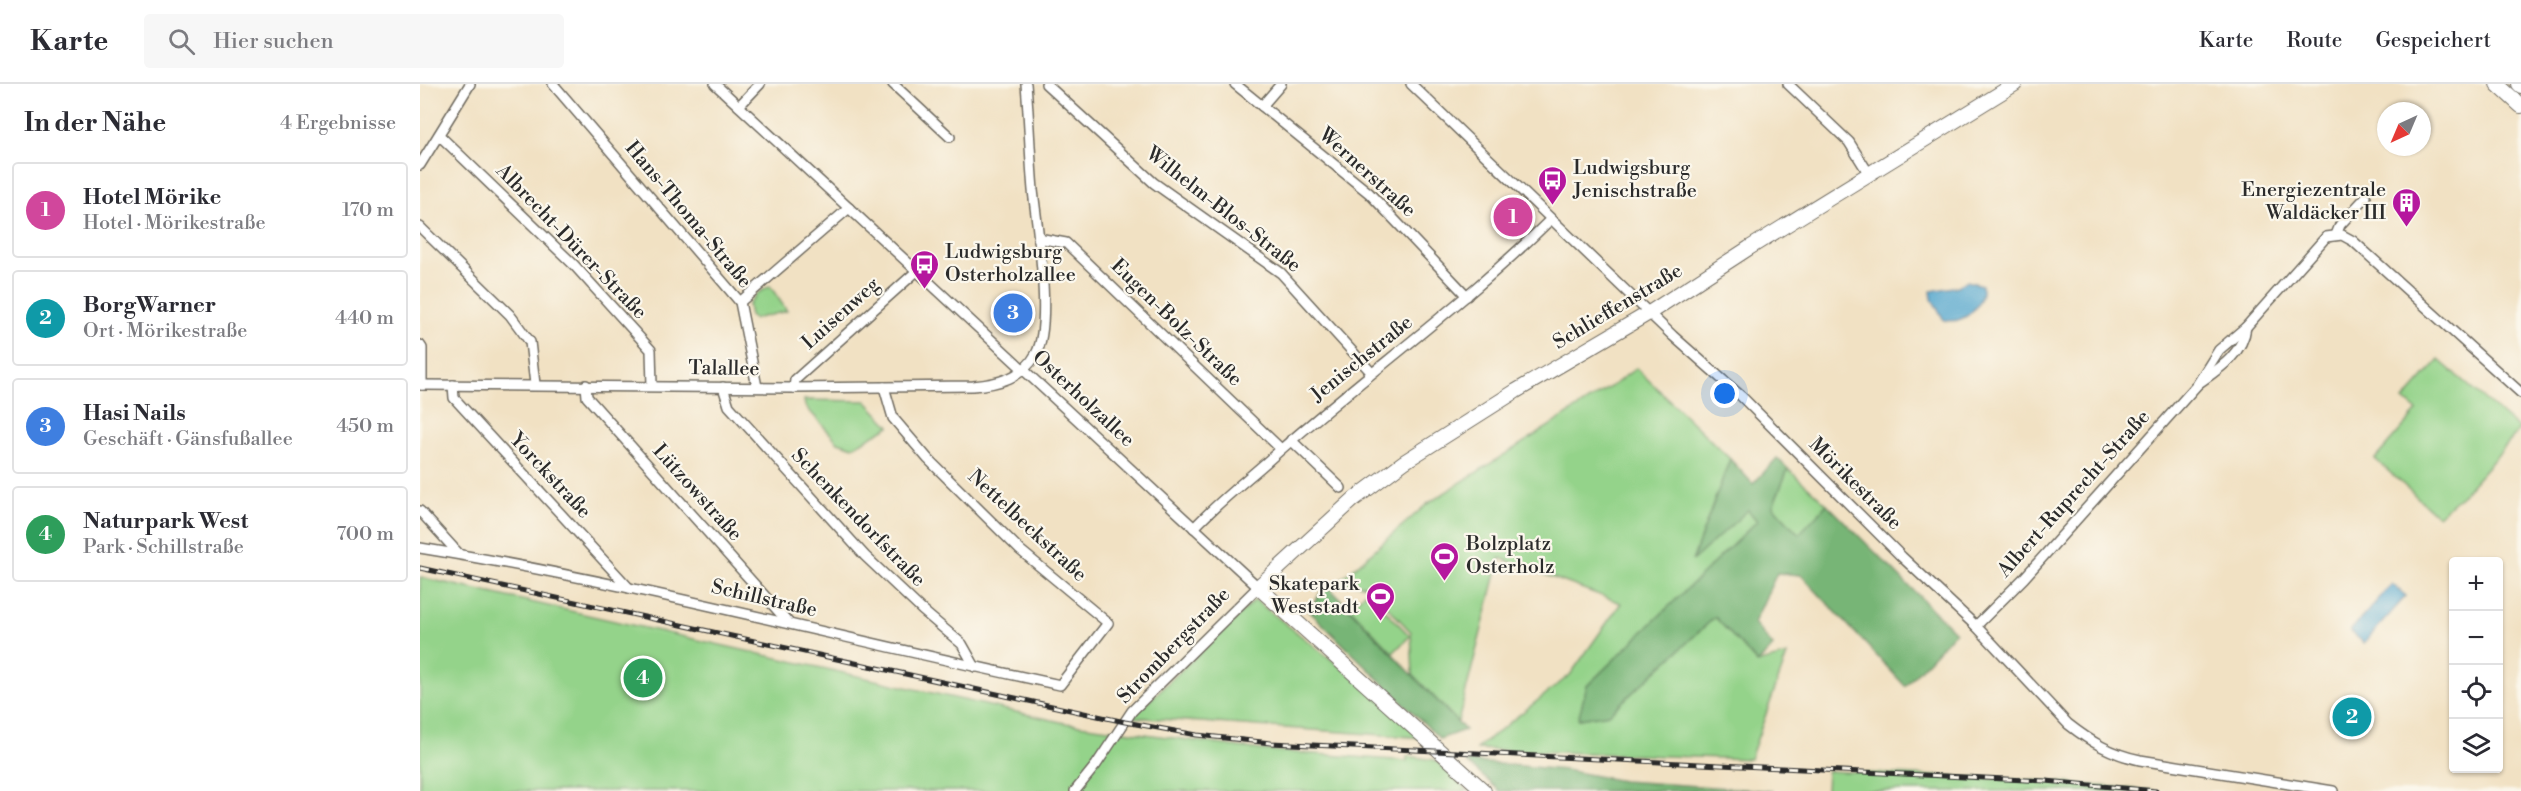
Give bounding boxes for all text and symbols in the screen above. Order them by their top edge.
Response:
search box [144,14,564,68]
text: Karte [30,24,108,59]
icon: search [165,25,198,58]
text: Hier suchen [213,28,334,55]
text: Karte [2199,28,2253,54]
text: Route [2286,28,2342,54]
text: Gespeichert [2375,28,2491,54]
north arrow [2377,102,2431,156]
text: In der Nähe [24,107,166,139]
text: 4 Ergebnisse [280,111,396,136]
street label: Wernerstraße [1312,122,1421,223]
street label: Hans-Thoma-Straße [619,136,757,294]
street label: Wilhelm-Blos-Straße [1140,141,1306,278]
place label: Ludwigsburg Jenischstraße [1572,156,1697,204]
street label: Albrecht-Dürer-Straße [490,158,652,325]
bus stop icon: Ludwigsburg Jenischstraße [1536,164,1568,206]
place label: Energiezentrale Waldäcker III [2241,178,2386,226]
text: Hotel Mörike [83,184,221,211]
building icon: Energiezentrale Waldäcker III [2391,186,2423,228]
pin: 1 [1494,194,1532,240]
text: 1 [41,198,50,223]
text: 170 m [342,198,394,223]
text: Hotel · Mörikestraße [83,211,266,236]
place label: Ludwigsburg Osterholzallee [945,240,1076,288]
bus stop icon: Ludwigsburg Osterholzallee [908,248,940,290]
street label: Eugen-Bolz-Straße [1105,254,1247,392]
street label: Schlieffenstraße [1549,259,1687,355]
street label: Luisenweg [797,272,886,355]
pin: 3 [994,290,1032,336]
text: BorgWarner [83,292,216,319]
text: 2 [39,306,52,331]
text: 440 m [335,306,394,331]
street label: Jenischstraße [1305,310,1418,408]
text: Ort · Mörikestraße [83,319,247,344]
street label: Osterholzallee [1027,345,1139,453]
street label: Talallee [688,356,760,382]
your location [1710,379,1739,408]
text: Hasi Nails [83,400,186,427]
street label: Albert-Ruprecht-Straße [1992,405,2156,584]
text: 3 [39,414,52,439]
text: 450 m [336,414,394,439]
text: Geschäft · Gänsfußallee [83,427,293,452]
street label: Yorckstraße [503,427,596,524]
street label: Mörikestraße [1803,432,1907,536]
street label: Lützowstraße [647,439,747,547]
street label: Schenkendorfstraße [786,444,930,592]
street label: Nettelbeckstraße [962,464,1092,588]
text: Naturpark West [83,508,248,535]
text: 4 [39,522,52,547]
text: 700 m [336,522,394,547]
place label: Bolzplatz Osterholz [1465,532,1555,580]
text: Park · Schillstraße [83,535,244,560]
sports icon: Bolzplatz Osterholz [1429,540,1461,582]
map controls [2449,557,2503,773]
button: + [2449,557,2503,611]
place label: Skatepark Weststadt [1269,572,1361,620]
street label: Schillstraße [709,575,819,623]
sports icon: Skatepark Weststadt [1364,580,1396,622]
street label: Strombergstraße [1112,583,1236,709]
button: − [2449,611,2503,665]
pin: 4 [624,656,662,700]
button: locate [2449,665,2503,719]
pin: 2 [2332,694,2372,740]
button: layers [2449,719,2503,773]

